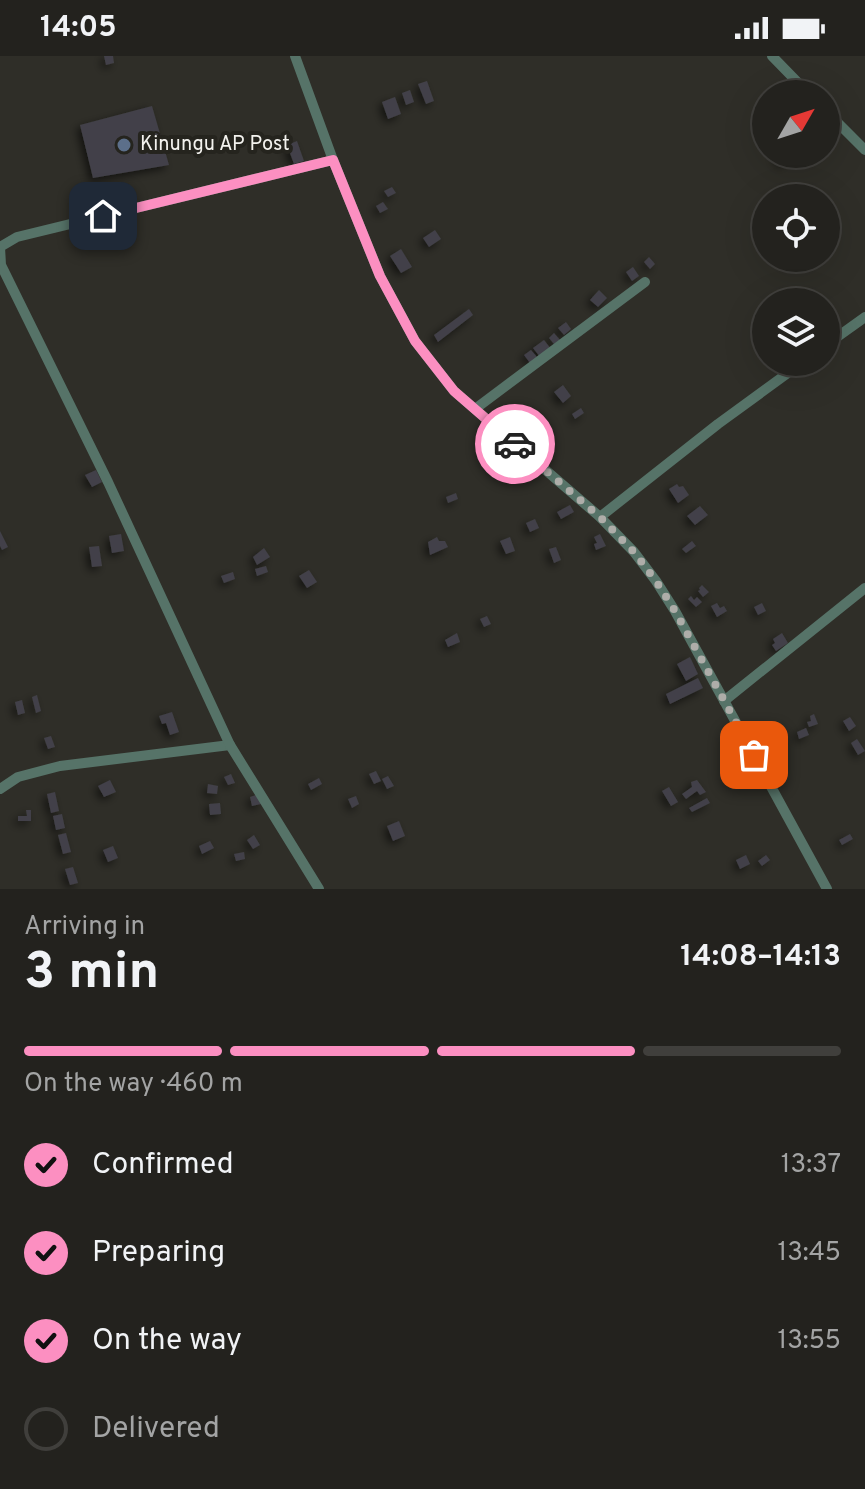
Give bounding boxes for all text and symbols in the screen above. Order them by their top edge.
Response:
text: 14:05 [40,10,117,47]
north arrow [752,80,840,168]
map controls [752,80,840,376]
place label: Kinungu AP Post [140,132,290,158]
marker: Kinungu AP Post [115,136,133,154]
pin [69,182,137,250]
button: locate [752,184,840,272]
icon: home [81,194,125,238]
button: layers [752,288,840,376]
courier [475,404,555,484]
icon: car [493,422,537,466]
pin [720,721,788,789]
icon: bag [732,733,776,777]
text: Arriving in [24,911,145,944]
text: 14:08–14:13 [680,939,841,976]
text: 3 min [24,941,159,1007]
text: On the way · 460 m [24,1068,243,1101]
icon: check [24,1143,68,1187]
text: Confirmed [92,1147,234,1184]
text: 13:37 [781,1149,841,1182]
icon: check [24,1231,68,1275]
text: Preparing [92,1235,225,1272]
text: 13:45 [778,1237,841,1270]
icon: check [24,1319,68,1363]
text: On the way [92,1323,242,1360]
text: 13:55 [778,1325,841,1358]
text: Delivered [92,1411,220,1448]

